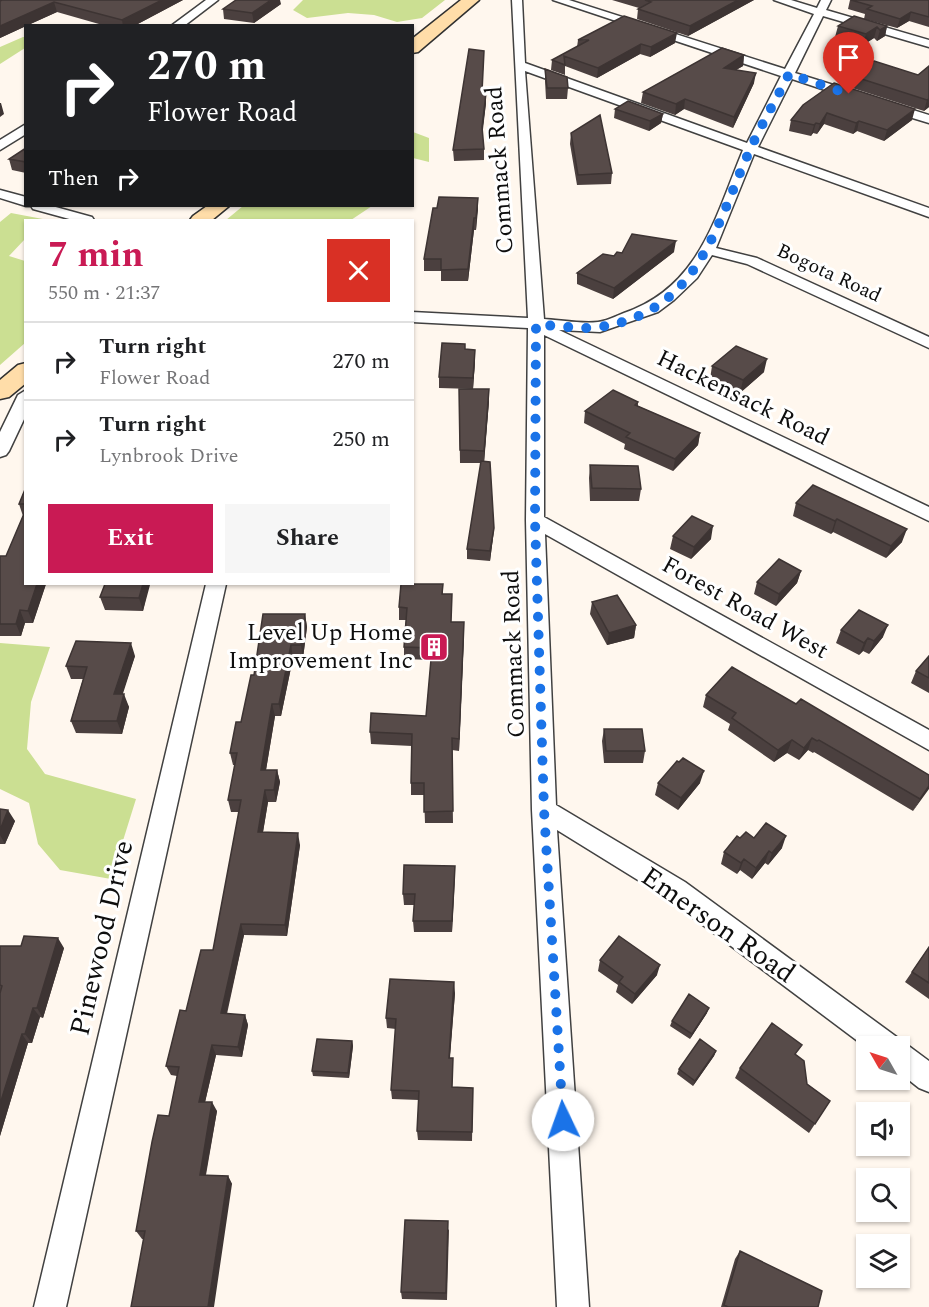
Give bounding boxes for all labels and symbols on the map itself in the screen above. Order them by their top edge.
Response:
pin [823,32,874,94]
street label: Commack Road [476,85,524,255]
street label: Bogota Road [772,236,886,310]
street label: Hackensack Road [651,341,835,455]
street label: Forest Road West [655,547,835,669]
street label: Commack Road [493,569,535,739]
place label: Level Up Home Improvement Inc [228,615,413,679]
building icon: Level Up Home Improvement Inc [418,631,450,663]
street label: Pinewood Drive [59,836,145,1040]
street label: Emerson Road [632,856,804,994]
north arrow [856,1036,910,1090]
position arrow [531,1088,595,1152]

